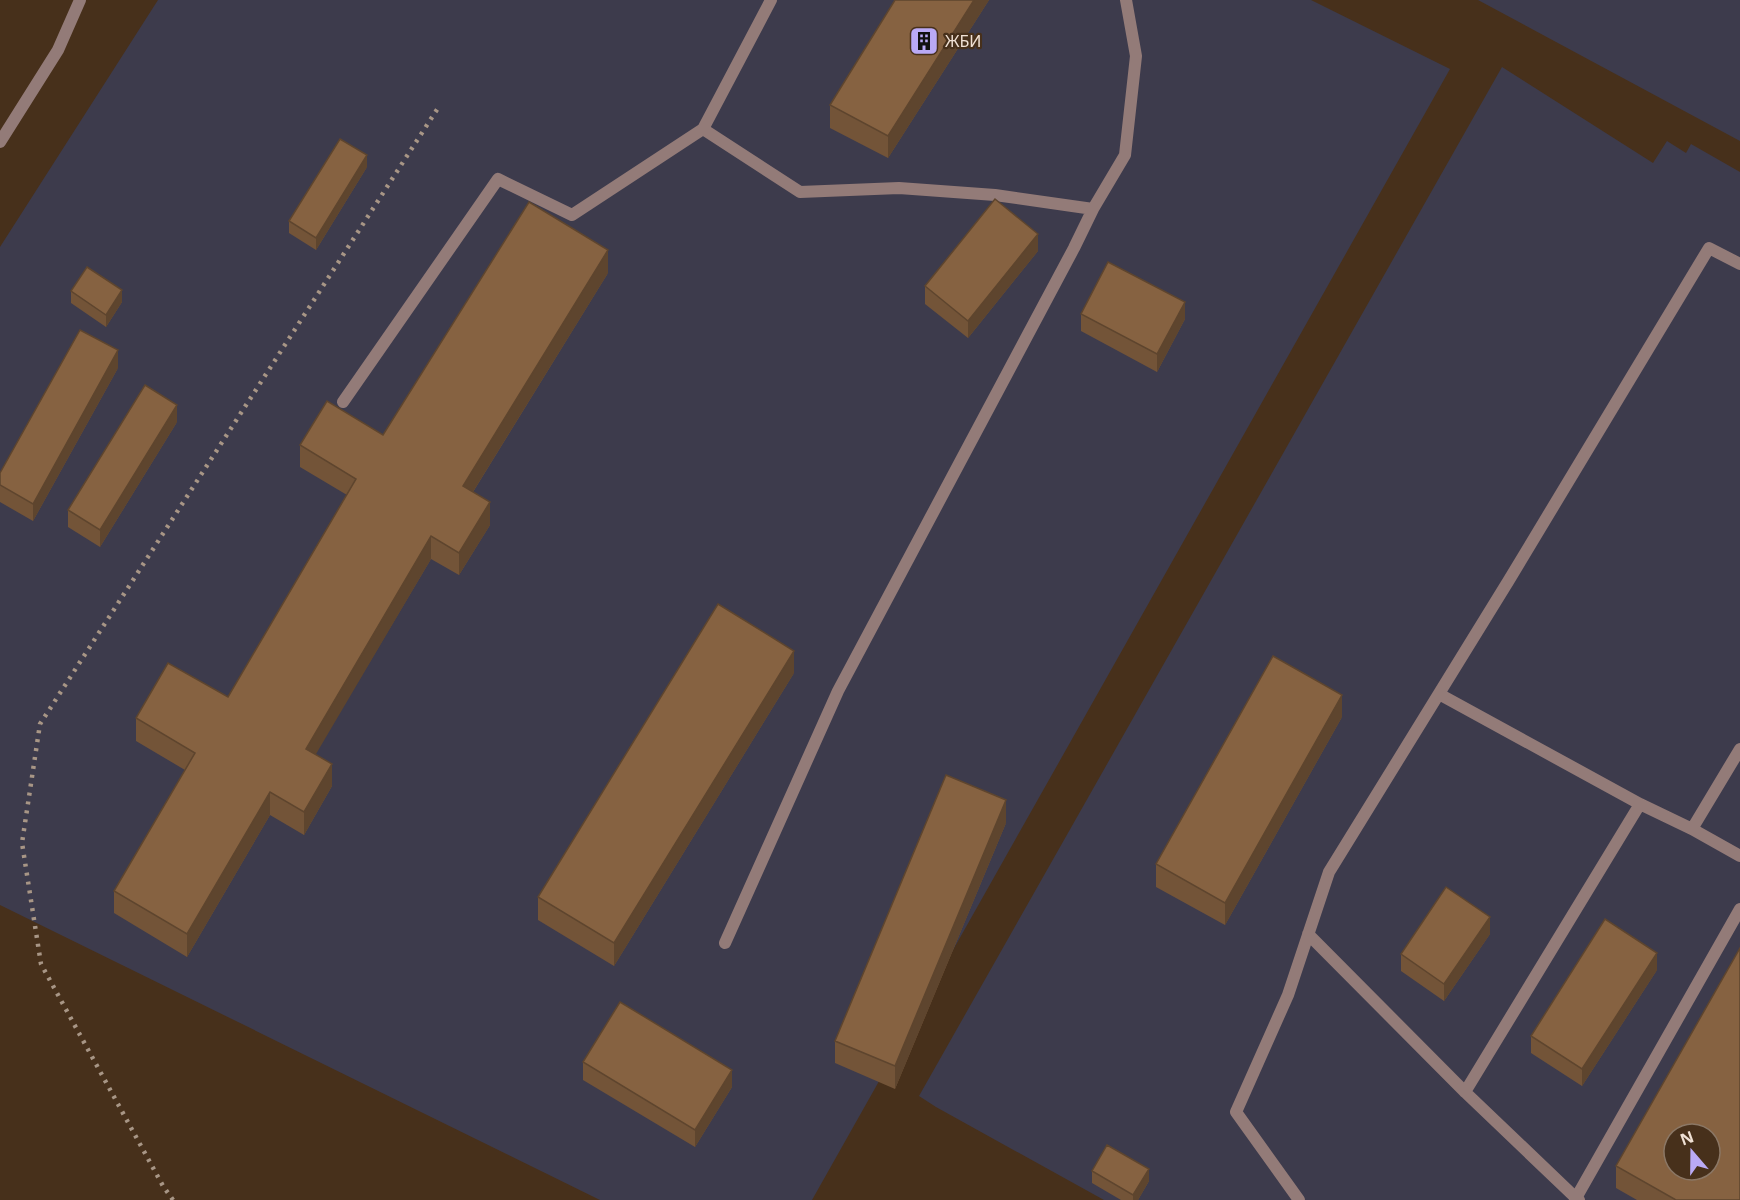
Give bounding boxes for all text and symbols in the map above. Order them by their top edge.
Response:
building icon: ЖБИ [908,25,940,57]
place label: ЖБИ [945,30,981,52]
north arrow [1662,1122,1722,1182]
text: N [1677,1125,1697,1150]

